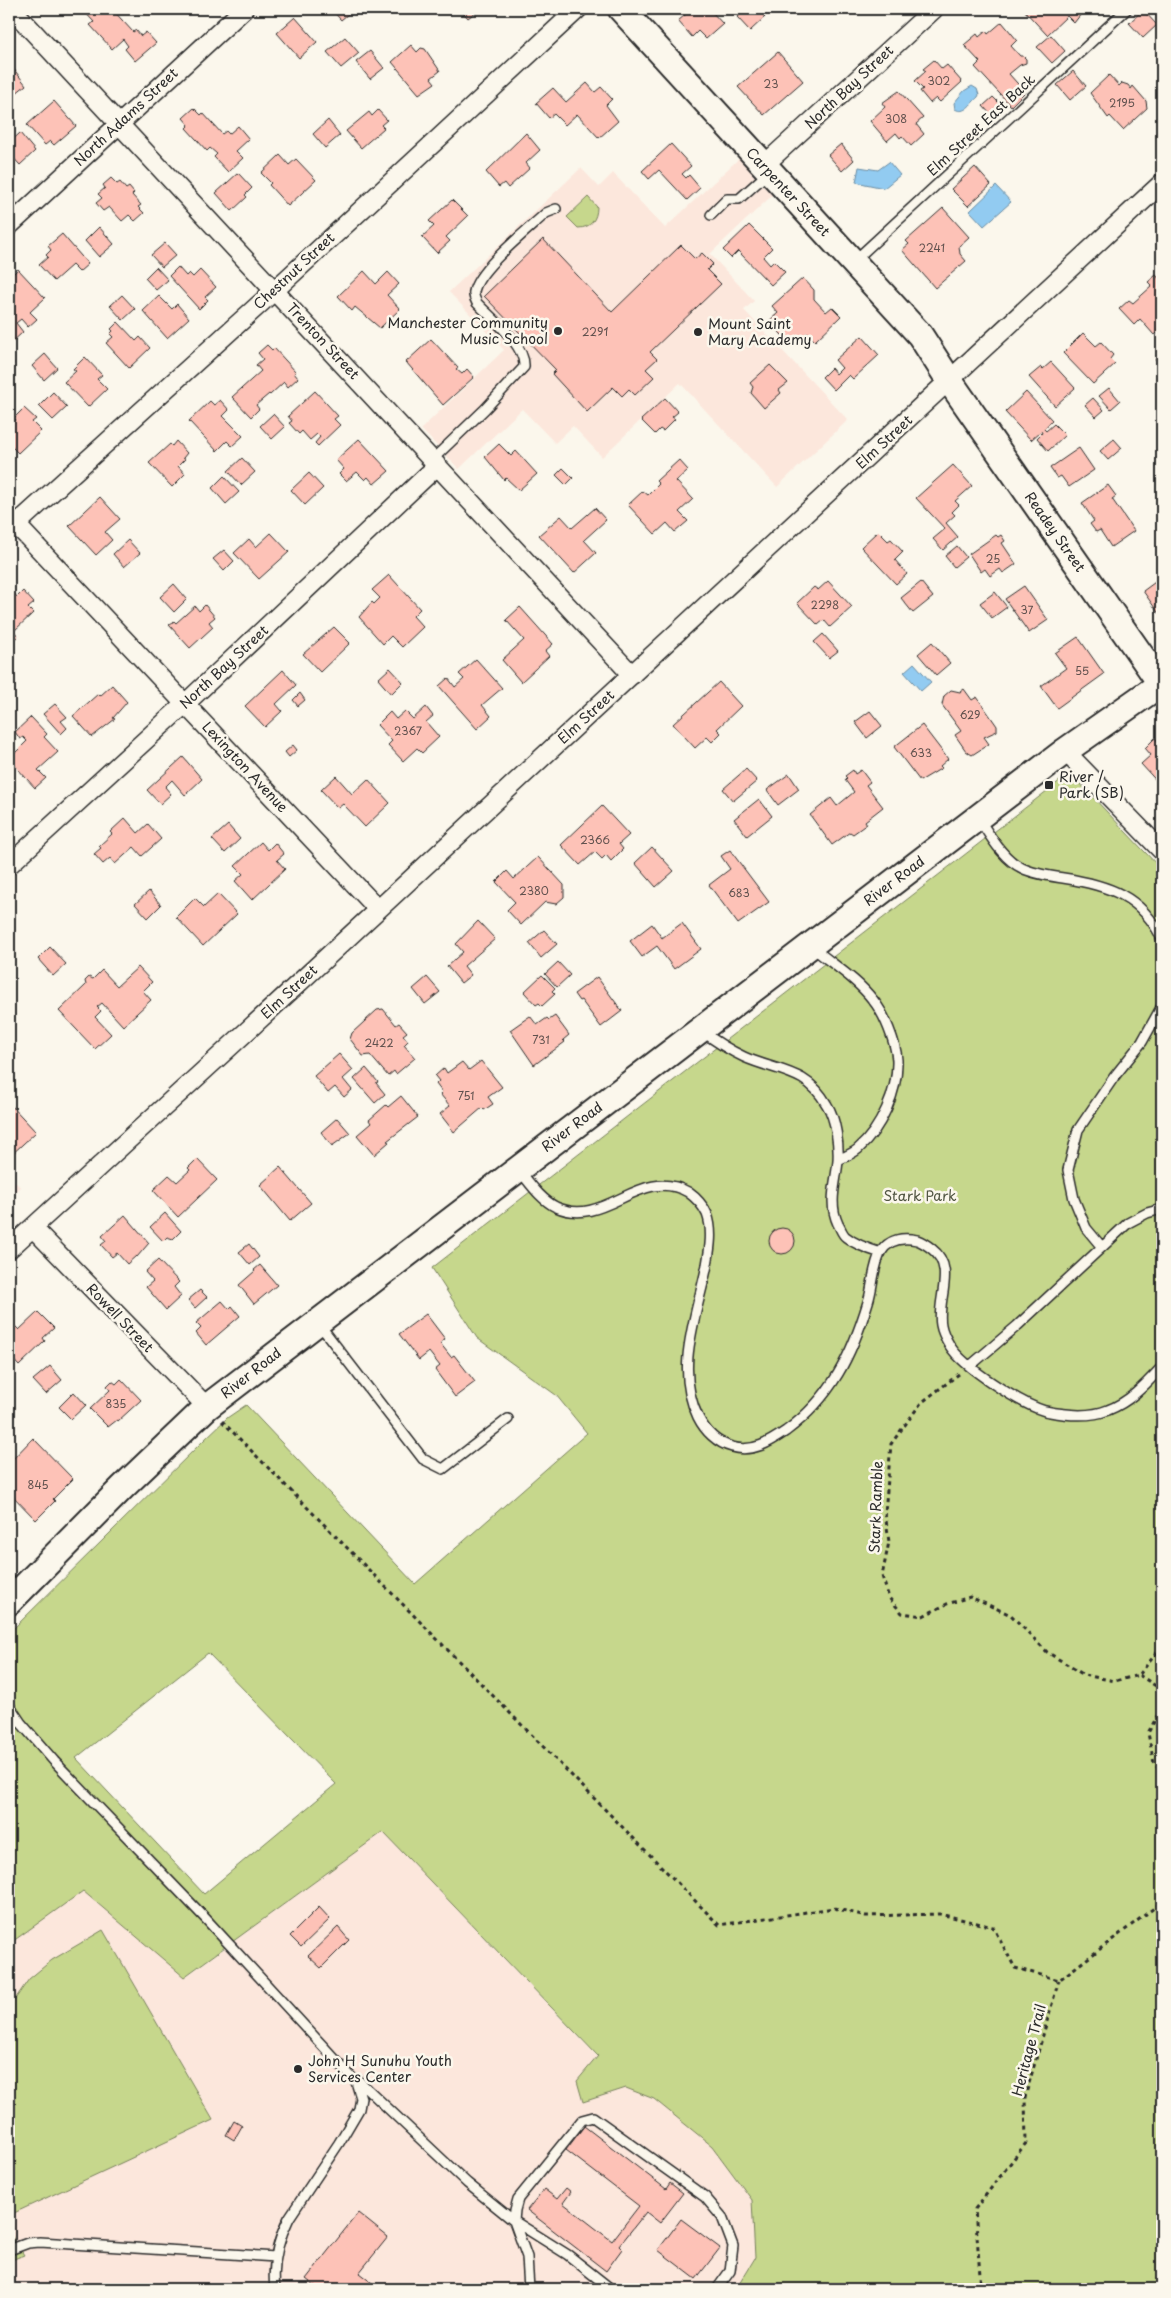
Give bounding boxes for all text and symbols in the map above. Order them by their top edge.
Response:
street label: North Bay Street [800,40,898,133]
street label: North Adams Street [69,63,183,171]
street label: Elm Street East Back [922,69,1040,180]
house number: 302 [928,72,951,89]
house number: 23 [764,75,778,92]
house number: 2195 [1109,94,1135,111]
house number: 308 [885,110,907,127]
street label: Carpenter Street [741,142,835,241]
street label: Chestnut Street [248,227,339,314]
house number: 2241 [919,239,945,256]
street label: Trenton Street [282,298,365,384]
place label: Manchester Community Music School [388,312,548,349]
place label: Mount Saint Mary Academy [708,313,812,350]
house number: 2291 [582,323,608,340]
marker: Manchester Community Music School [552,325,564,337]
marker: Mount Saint Mary Academy [692,326,704,338]
street label: Elm Street [851,410,917,474]
street label: Readey Street [1020,487,1091,576]
house number: 25 [986,550,1000,567]
house number: 2298 [811,596,839,613]
house number: 37 [1021,601,1034,618]
street label: North Bay Street [175,620,273,713]
house number: 55 [1075,662,1089,679]
street label: Elm Street [553,685,619,749]
house number: 629 [960,706,980,723]
street label: Lexington Avenue [198,716,293,817]
house number: 2367 [394,722,422,739]
house number: 633 [910,744,932,761]
place label: River / Park (SB) [1059,766,1124,803]
marker: River / Park (SB) [1043,779,1055,791]
house number: 2366 [580,831,610,848]
street label: River Road [859,850,929,911]
house number: 2380 [519,882,549,899]
house number: 683 [728,884,750,901]
street label: Elm Street [256,960,322,1024]
house number: 731 [532,1031,550,1048]
house number: 2422 [364,1034,394,1051]
house number: 751 [458,1087,474,1104]
street label: River Road [537,1096,607,1157]
park label: Stark Park [883,1185,957,1206]
street label: Rowell Street [82,1278,159,1357]
street label: River Road [216,1342,286,1403]
house number: 835 [106,1395,126,1412]
street label: Stark Ramble [863,1460,888,1553]
house number: 845 [28,1476,48,1493]
street label: Heritage Trail [1006,2001,1051,2098]
place label: John H Sunuhu Youth Services Center [308,2050,452,2087]
marker: John H Sunuhu Youth Services Center [292,2063,304,2075]

